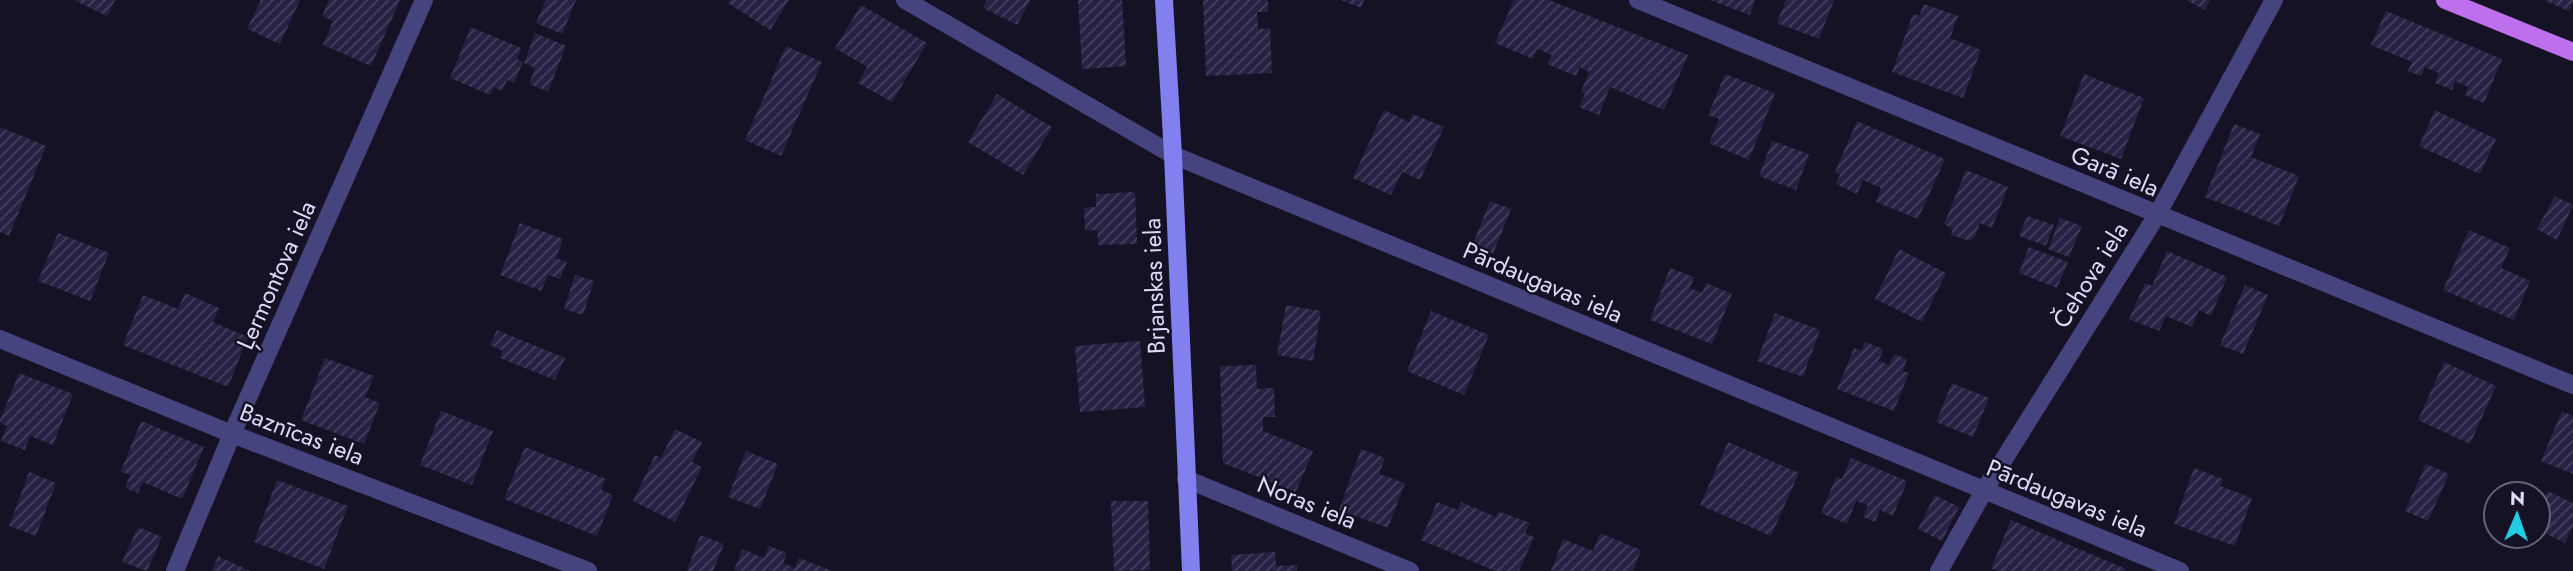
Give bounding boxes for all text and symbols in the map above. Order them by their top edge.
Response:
street label: Garā iela [2065,137,2165,205]
street label: Ļermontova iela [228,195,324,355]
street label: Čehova iela [2044,215,2136,335]
street label: Brjanskas iela [1134,217,1174,355]
street label: Pārdaugavas iela [1458,233,1628,331]
street label: Baznīcas iela [235,394,369,474]
street label: Pārdaugavas iela [1981,450,2153,546]
street label: Noras iela [1252,466,1362,538]
north arrow [2482,480,2552,550]
text: N [2510,485,2526,512]

